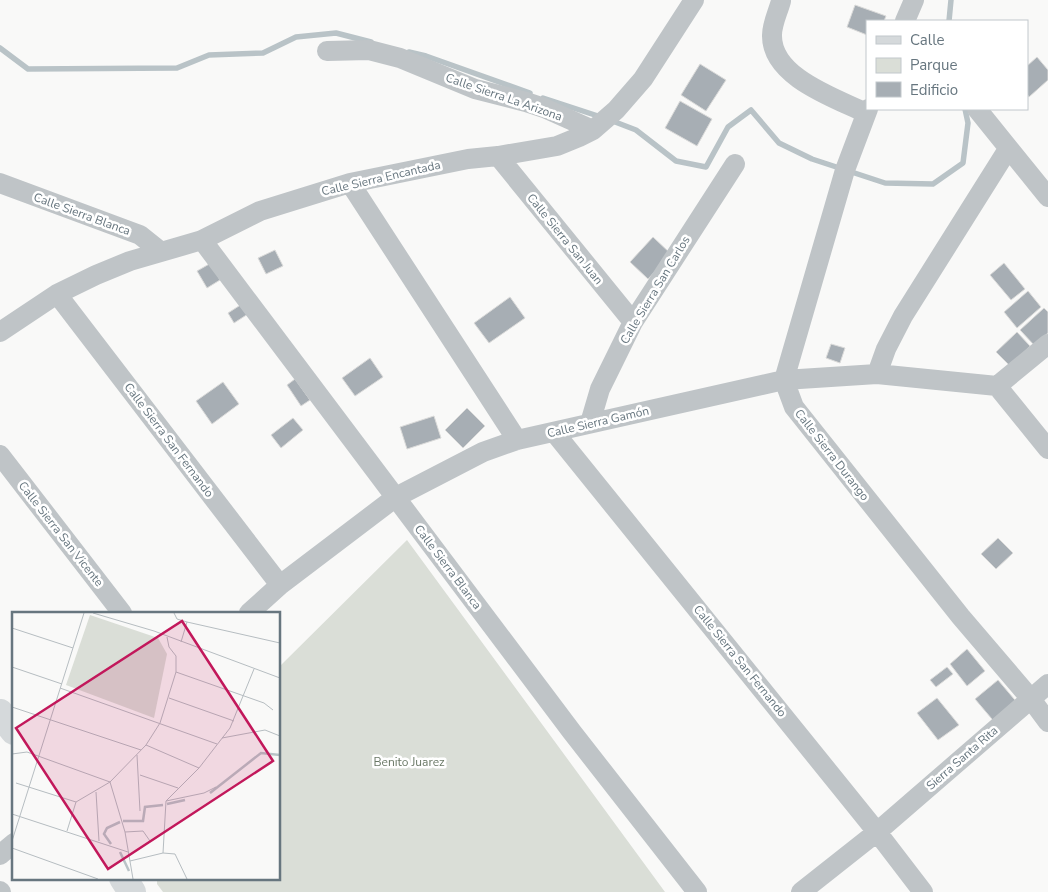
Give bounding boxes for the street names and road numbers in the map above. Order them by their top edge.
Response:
street label: Calle Sierra La Arizona [444,70,564,124]
street label: Calle Sierra Encantada [320,157,442,199]
street label: Calle Sierra Blanca [31,189,133,239]
street label: Calle Sierra San Juan [523,190,607,288]
street label: Calle Sierra San Carlos [616,233,694,347]
street label: Calle Sierra San Fernando [121,379,218,501]
street label: Calle Sierra Gamón [545,402,651,442]
street label: Calle Sierra Durango [791,406,873,504]
street label: Calle Sierra San Vicente [15,478,107,590]
street label: Calle Sierra Blanca [411,521,485,613]
street label: Calle Sierra San Fernando [690,602,790,721]
street label: Sierra Santa Rita [923,722,1001,794]

